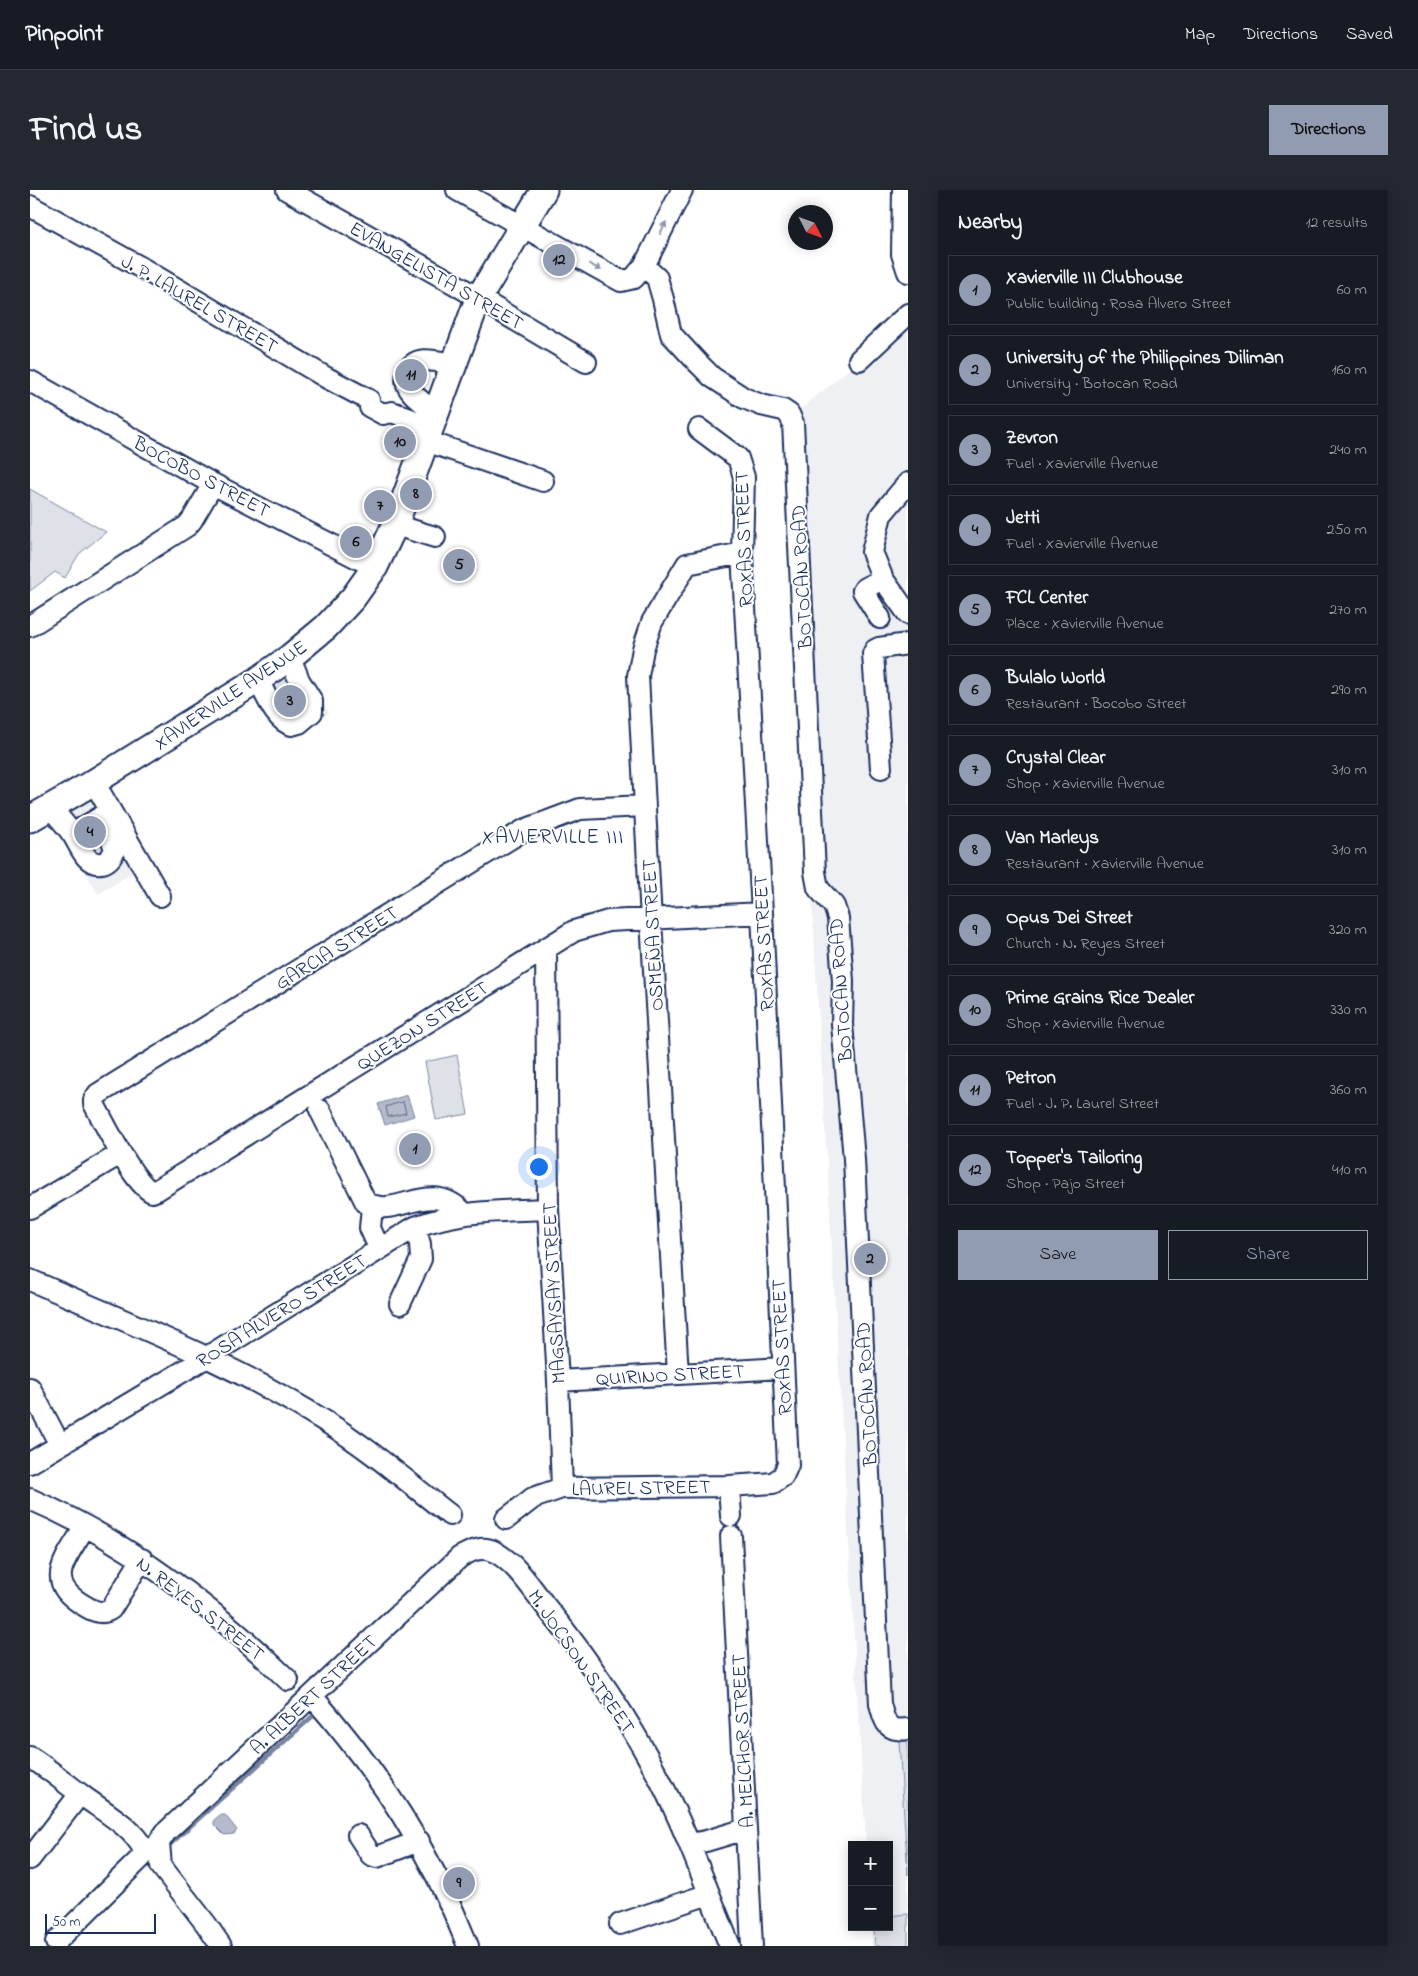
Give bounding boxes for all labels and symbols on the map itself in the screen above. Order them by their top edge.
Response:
north arrow [788,205,833,250]
street label: EVANGELISTA STREET [343,215,528,339]
one-way arrow [659,221,667,235]
pin: 12 [543,241,575,279]
street label: J. P. LAUREL STREET [115,248,283,362]
one-way arrow [588,263,603,271]
pin: 11 [395,356,427,394]
pin: 10 [384,423,416,461]
street label: BOCOBO STREET [126,429,274,527]
street label: ROXAS STREET [729,470,762,608]
pin: 8 [400,475,432,513]
pin: 7 [364,487,396,525]
street label: BOTOCAN ROAD [785,504,822,651]
pin: 6 [340,523,372,561]
pin: 5 [443,546,475,584]
street label: XAVIERVILLE AVENUE [149,634,314,758]
pin: 3 [274,682,306,720]
pin: 4 [74,813,106,851]
district label: XAVIERVILLE III [482,823,624,853]
street label: OSMEÑA STREET [636,858,673,1012]
street label: ROXAS STREET [747,874,784,1012]
street label: GARCIA STREET [270,900,404,999]
street label: BOTOCAN ROAD [823,917,862,1064]
street label: QUEZON STREET [352,975,495,1079]
pin: 1 [399,1130,431,1168]
your location [526,1154,552,1180]
street label: MAGSAYSAY STREET [536,1201,575,1384]
pin: 2 [854,1240,886,1278]
street label: ROSA ALVERO STREET [191,1248,373,1376]
street label: ROXAS STREET [765,1278,802,1416]
street label: BOTOCAN ROAD [850,1321,887,1468]
street label: QUIRINO STREET [595,1358,745,1395]
street label: LAUREL STREET [571,1474,711,1505]
street label: N. REYES STREET [129,1551,270,1669]
street label: M. JOCSON STREET [519,1584,641,1741]
street label: A. ALBERT STREET [244,1629,385,1763]
street label: A. MELCHOR STREET [725,1653,764,1829]
pin: 9 [443,1864,475,1902]
scale bar [45,1911,156,1934]

